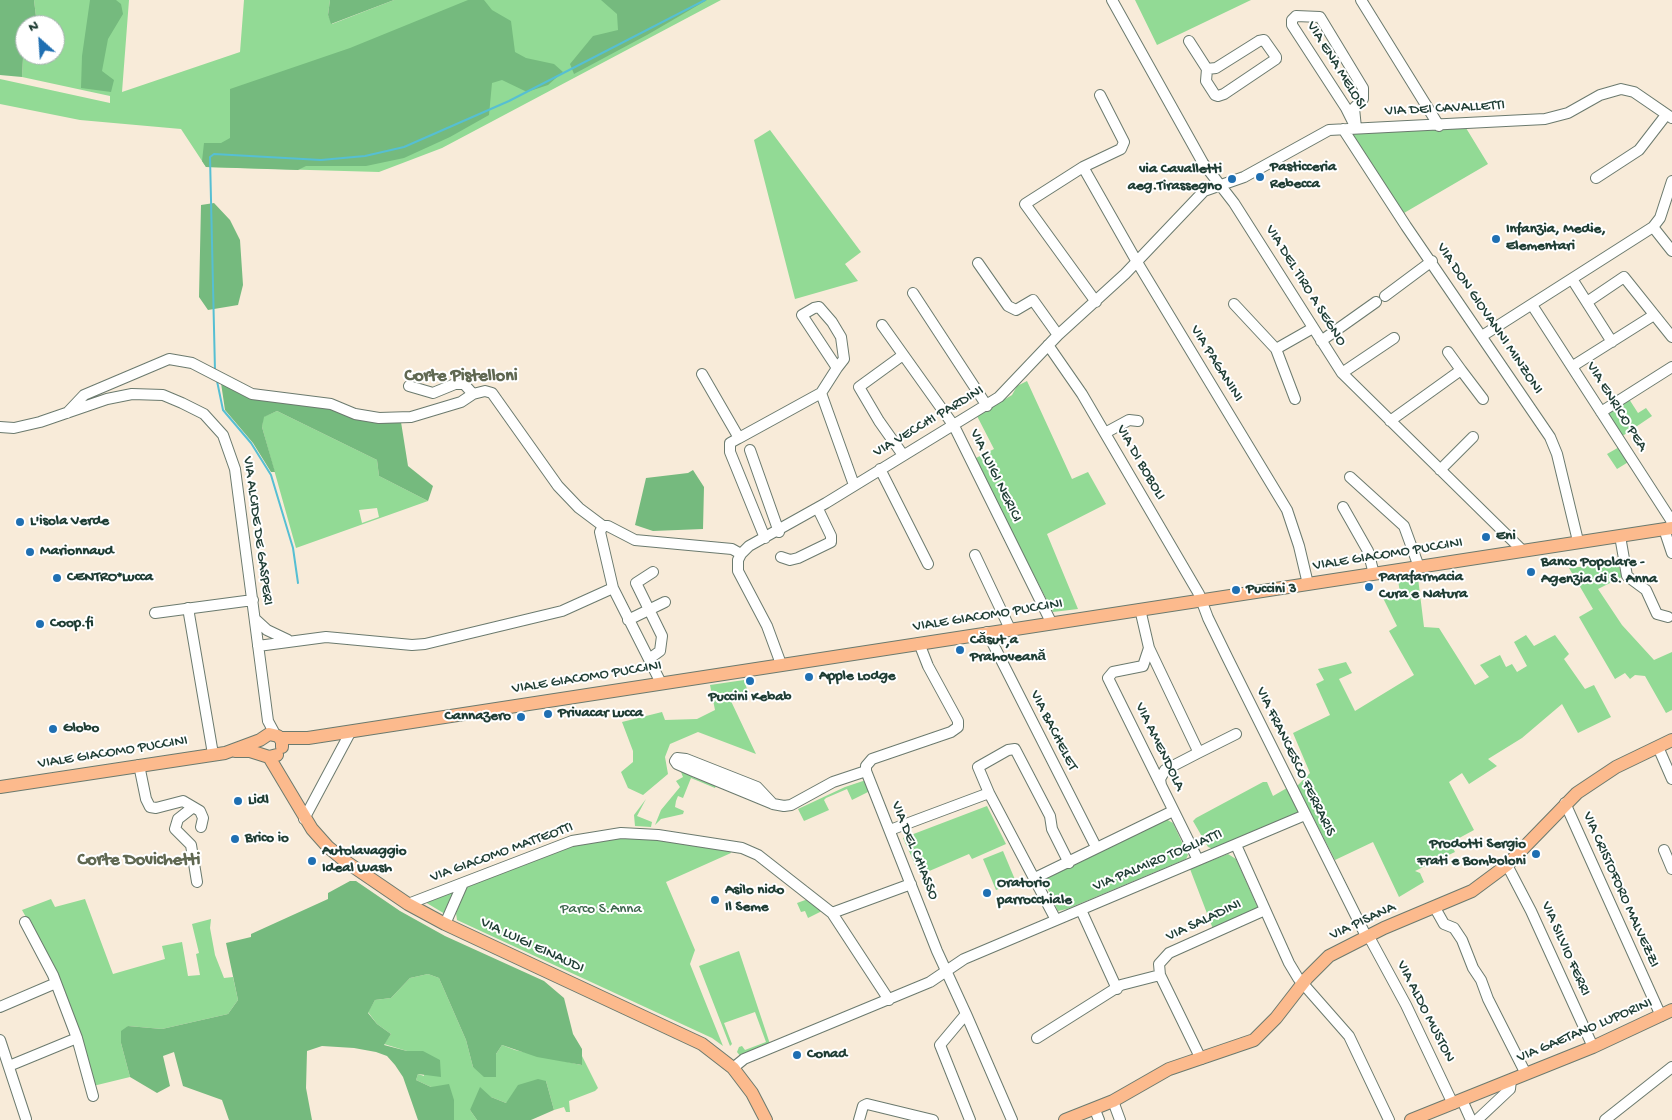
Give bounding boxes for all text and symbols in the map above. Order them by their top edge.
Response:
north arrow [15,15,65,65]
text: N [26,17,41,37]
street label: VIA ENA MELOSI [1302,19,1370,113]
street label: VIA DEI CAVALLETTI [1384,97,1506,121]
place label: Pasticceria Rebecca [1270,159,1336,194]
place label: via Cavalletti aeg.Tirassegno [1128,161,1222,196]
marker: Pasticceria Rebecca [1254,171,1266,183]
marker: via Cavalletti aeg.Tirassegno [1226,173,1238,185]
place label: Infanzia, Medie, Elementari [1506,221,1606,256]
street label: VIA DEL TIRO A SEGNO [1260,222,1350,350]
marker: Infanzia, Medie, Elementari [1490,233,1502,245]
street label: VIA DON GIOVANNI MINZONI [1432,240,1546,398]
street label: VIA PAGANINI [1185,323,1247,405]
street label: VIA ENRICO PEA [1581,359,1651,455]
district label: Corte Pistelloni [404,366,518,388]
street label: VIA VECCHI PARDINI [870,382,988,462]
street label: VIA DI BOBOLI [1111,422,1169,504]
street label: VIA LUIGI NERICI [965,427,1025,525]
street label: VIA ALCIDE DE GASPERI [238,455,276,607]
place label: L'isola Verde [30,513,109,531]
marker: L'isola Verde [14,516,26,528]
place label: Eni [1496,528,1516,546]
marker: Eni [1480,531,1492,543]
street label: VIALE GIACOMO PUCCINI [1312,534,1464,576]
place label: Marionnaud [40,543,113,561]
marker: Marionnaud [24,546,36,558]
place label: Banco Popolare - Agenzia di S. Anna [1541,554,1657,589]
marker: Banco Popolare - Agenzia di S. Anna [1525,566,1537,578]
place label: CENTRO*Lucca [67,569,153,587]
place label: Parafarmacia Cura e Natura [1379,569,1468,604]
marker: CENTRO*Lucca [51,572,63,584]
place label: Puccini 3 [1246,581,1296,599]
marker: Parafarmacia Cura e Natura [1363,581,1375,593]
marker: Puccini 3 [1230,584,1242,596]
street label: VIALE GIACOMO PUCCINI [912,595,1064,637]
place label: Coop.fi [50,615,94,633]
marker: Coop.fi [34,618,46,630]
place label: Căsuța Prahoveană [970,632,1046,667]
marker: Căsuța Prahoveană [954,644,966,656]
street label: VIALE GIACOMO PUCCINI [511,657,663,699]
place label: Apple Lodge [819,668,896,686]
marker: Apple Lodge [803,671,815,683]
marker: Puccini Kebab [744,675,756,687]
street label: VIA FRANCESCO FERRARIS [1251,684,1339,840]
street label: VIA BACHELET [1025,688,1081,774]
place label: Puccini Kebab [709,689,791,707]
street label: VIA AMENDOLA [1130,700,1188,794]
place label: Privacar Lucca [558,705,643,723]
place label: Cannazero [445,708,511,726]
marker: Privacar Lucca [542,708,554,720]
marker: Cannazero [515,711,527,723]
place label: Globo [63,720,99,738]
marker: Globo [47,723,59,735]
street label: VIALE GIACOMO PUCCINI [37,732,189,774]
place label: Lidl [248,792,269,810]
marker: Lidl [232,795,244,807]
street label: VIA DEL CHIASSO [886,799,942,903]
street label: VIA CRISTOFORO MALVEZZI [1578,809,1662,971]
street label: VIA GIACOMO MATTEOTTI [428,819,576,887]
street label: VIA PALMIRO TOGLIATTI [1091,826,1225,896]
place label: Brico io [245,830,289,848]
marker: Brico io [229,833,241,845]
place label: Prodotti Sergio Frati e Bomboloni [1417,836,1526,871]
place label: Autolavaggio Ideal Wash [322,843,406,878]
marker: Prodotti Sergio Frati e Bomboloni [1530,848,1542,860]
district label: Corte Dovichetti [78,850,200,872]
marker: Autolavaggio Ideal Wash [306,855,318,867]
place label: Oratorio parrocchiale [997,875,1072,910]
place label: Asilo nido Il Seme [725,882,784,917]
marker: Oratorio parrocchiale [981,887,993,899]
marker: Asilo nido Il Seme [709,894,721,906]
street label: VIA SALADINI [1163,896,1245,946]
street label: VIA PISANA [1327,899,1399,945]
street label: VIA SILVIO FERRI [1536,899,1594,999]
park label: Parco S.Anna [560,901,642,919]
street label: VIA LUIGI EINAUDI [477,914,587,978]
street label: VIA ALDO MUSTON [1392,958,1458,1066]
street label: VIA GAETANO LUPORINI [1515,994,1655,1068]
place label: Conad [807,1046,847,1064]
marker: Conad [791,1049,803,1061]

